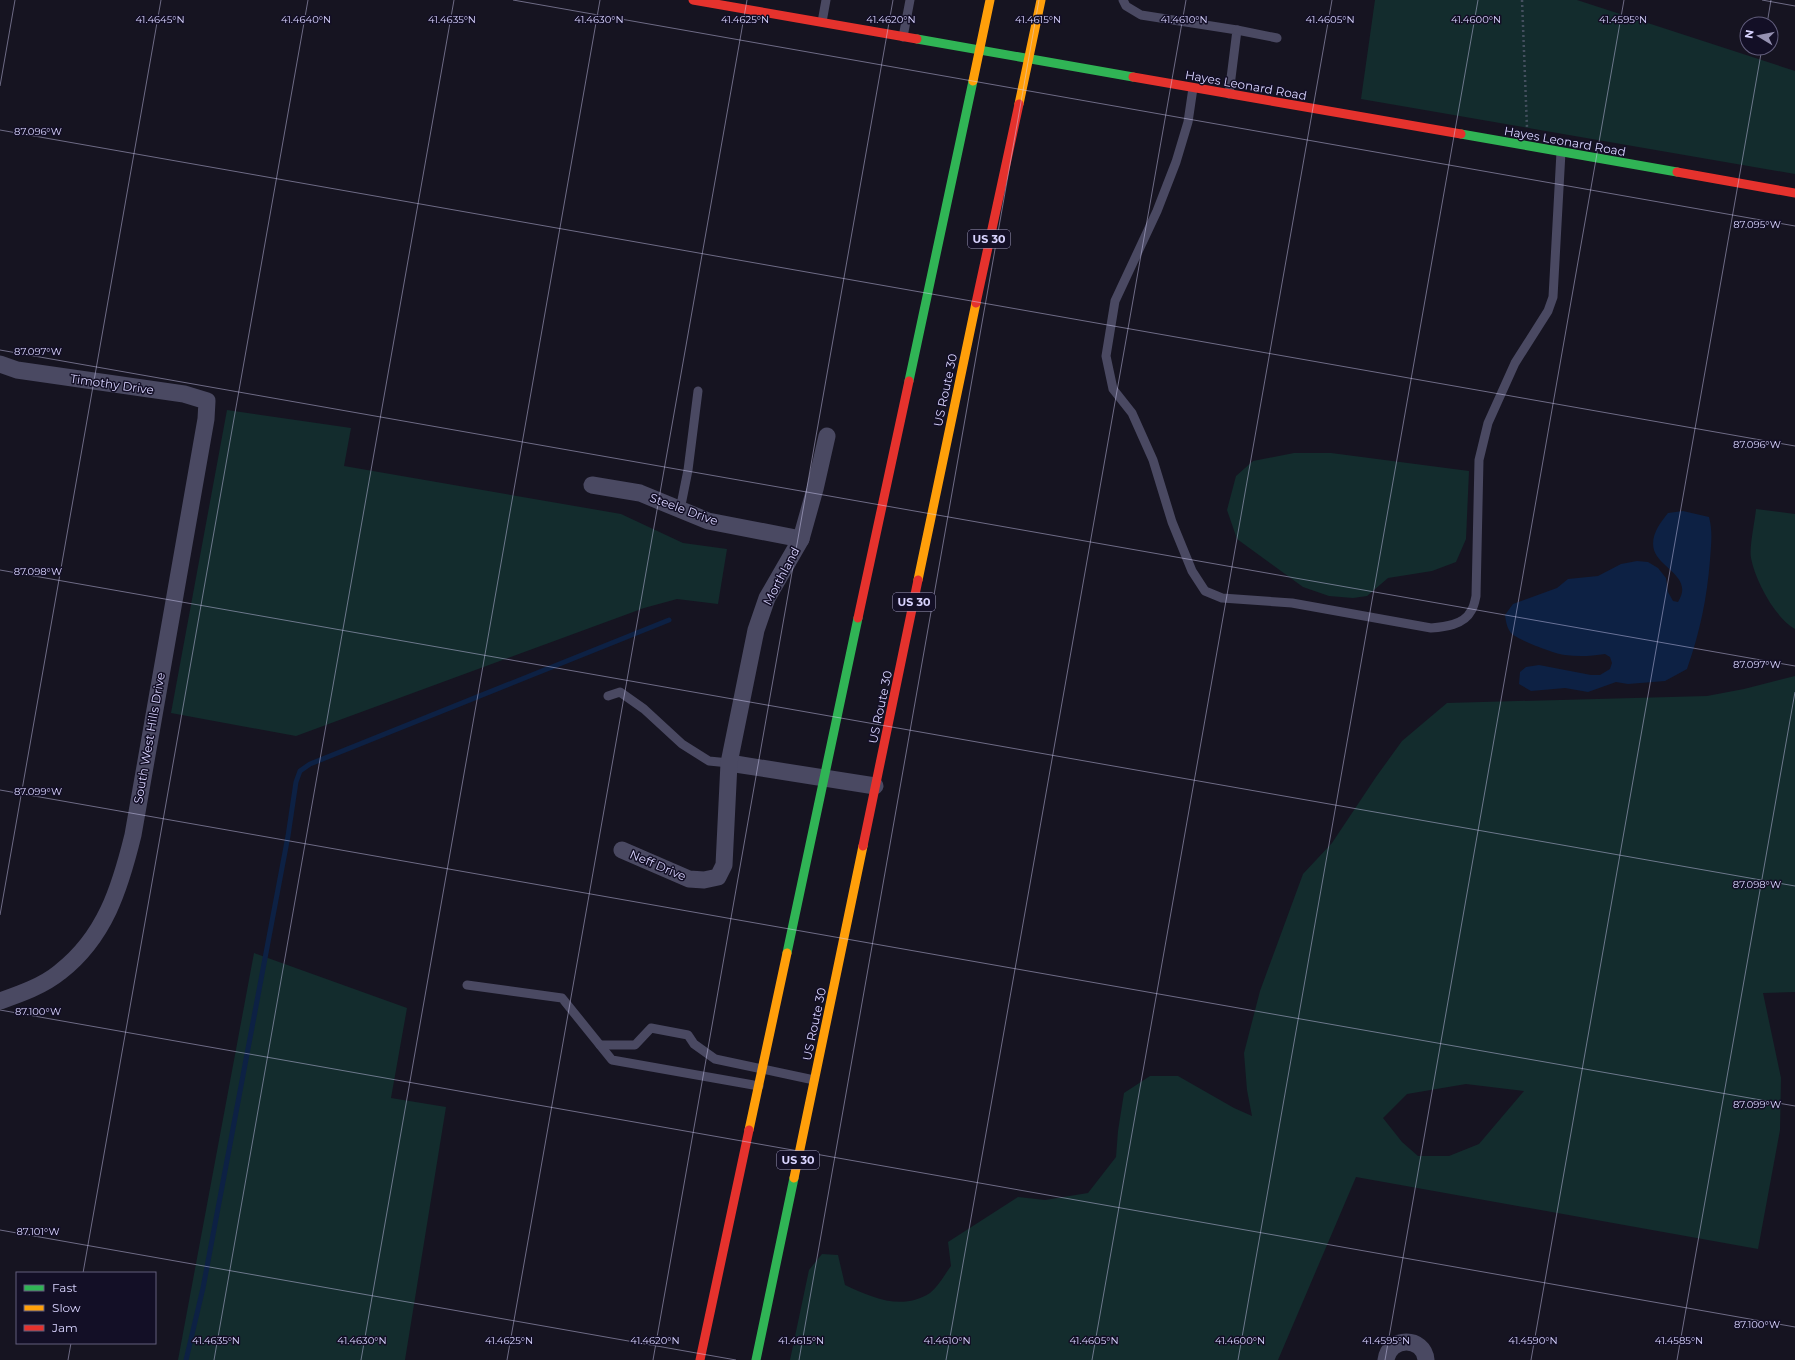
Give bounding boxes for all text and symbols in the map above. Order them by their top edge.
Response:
text: 41.4645°N [135,13,185,26]
text: 41.4640°N [281,13,331,26]
text: 41.4635°N [428,13,476,26]
text: 41.4630°N [574,13,624,26]
text: 41.4625°N [721,13,769,26]
text: 41.4620°N [866,13,916,26]
text: 41.4615°N [1015,13,1061,26]
text: 41.4610°N [1160,13,1208,26]
text: 41.4605°N [1305,13,1355,26]
text: 41.4600°N [1451,13,1501,26]
text: 41.4595°N [1599,13,1647,26]
north arrow [1739,16,1779,56]
text: N [1741,29,1757,40]
street label: Hayes Leonard Road [1184,67,1308,103]
street label: Hayes Leonard Road [1503,123,1627,159]
text: 87.096°W [14,125,62,138]
text: 87.095°W [1733,218,1781,231]
road number: US 30 [968,230,1010,248]
text: 87.097°W [14,345,62,358]
street label: US Route 30 [930,352,960,428]
street label: Timothy Drive [69,371,155,397]
text: 87.096°W [1733,438,1781,451]
street label: Steele Drive [648,490,720,528]
street label: Morthland [759,544,803,608]
text: 87.098°W [14,565,62,578]
road number: US 30 [893,593,935,611]
text: 87.097°W [1733,658,1781,671]
street label: US Route 30 [865,669,895,745]
street label: South West Hills Drive [130,671,168,805]
text: 87.099°W [14,785,62,798]
street label: Neff Drive [628,846,688,884]
text: 87.098°W [1733,878,1781,891]
street label: US Route 30 [799,986,829,1062]
text: 87.100°W [15,1005,61,1018]
text: 87.099°W [1733,1098,1781,1111]
road number: US 30 [777,1151,819,1169]
text: 87.101°W [16,1225,60,1238]
legend [16,1272,156,1344]
text: Fast [52,1280,77,1295]
text: Slow [52,1300,81,1315]
text: 87.100°W [1734,1318,1780,1331]
text: Jam [51,1320,78,1335]
text: 41.4635°N [192,1334,240,1347]
text: 41.4630°N [337,1334,387,1347]
text: 41.4625°N [485,1334,533,1347]
text: 41.4620°N [630,1334,680,1347]
text: 41.4615°N [778,1334,824,1347]
text: 41.4610°N [923,1334,971,1347]
text: 41.4605°N [1069,1334,1119,1347]
text: 41.4600°N [1215,1334,1265,1347]
text: 41.4595°N [1362,1334,1410,1347]
text: 41.4590°N [1508,1334,1558,1347]
text: 41.4585°N [1655,1334,1703,1347]

